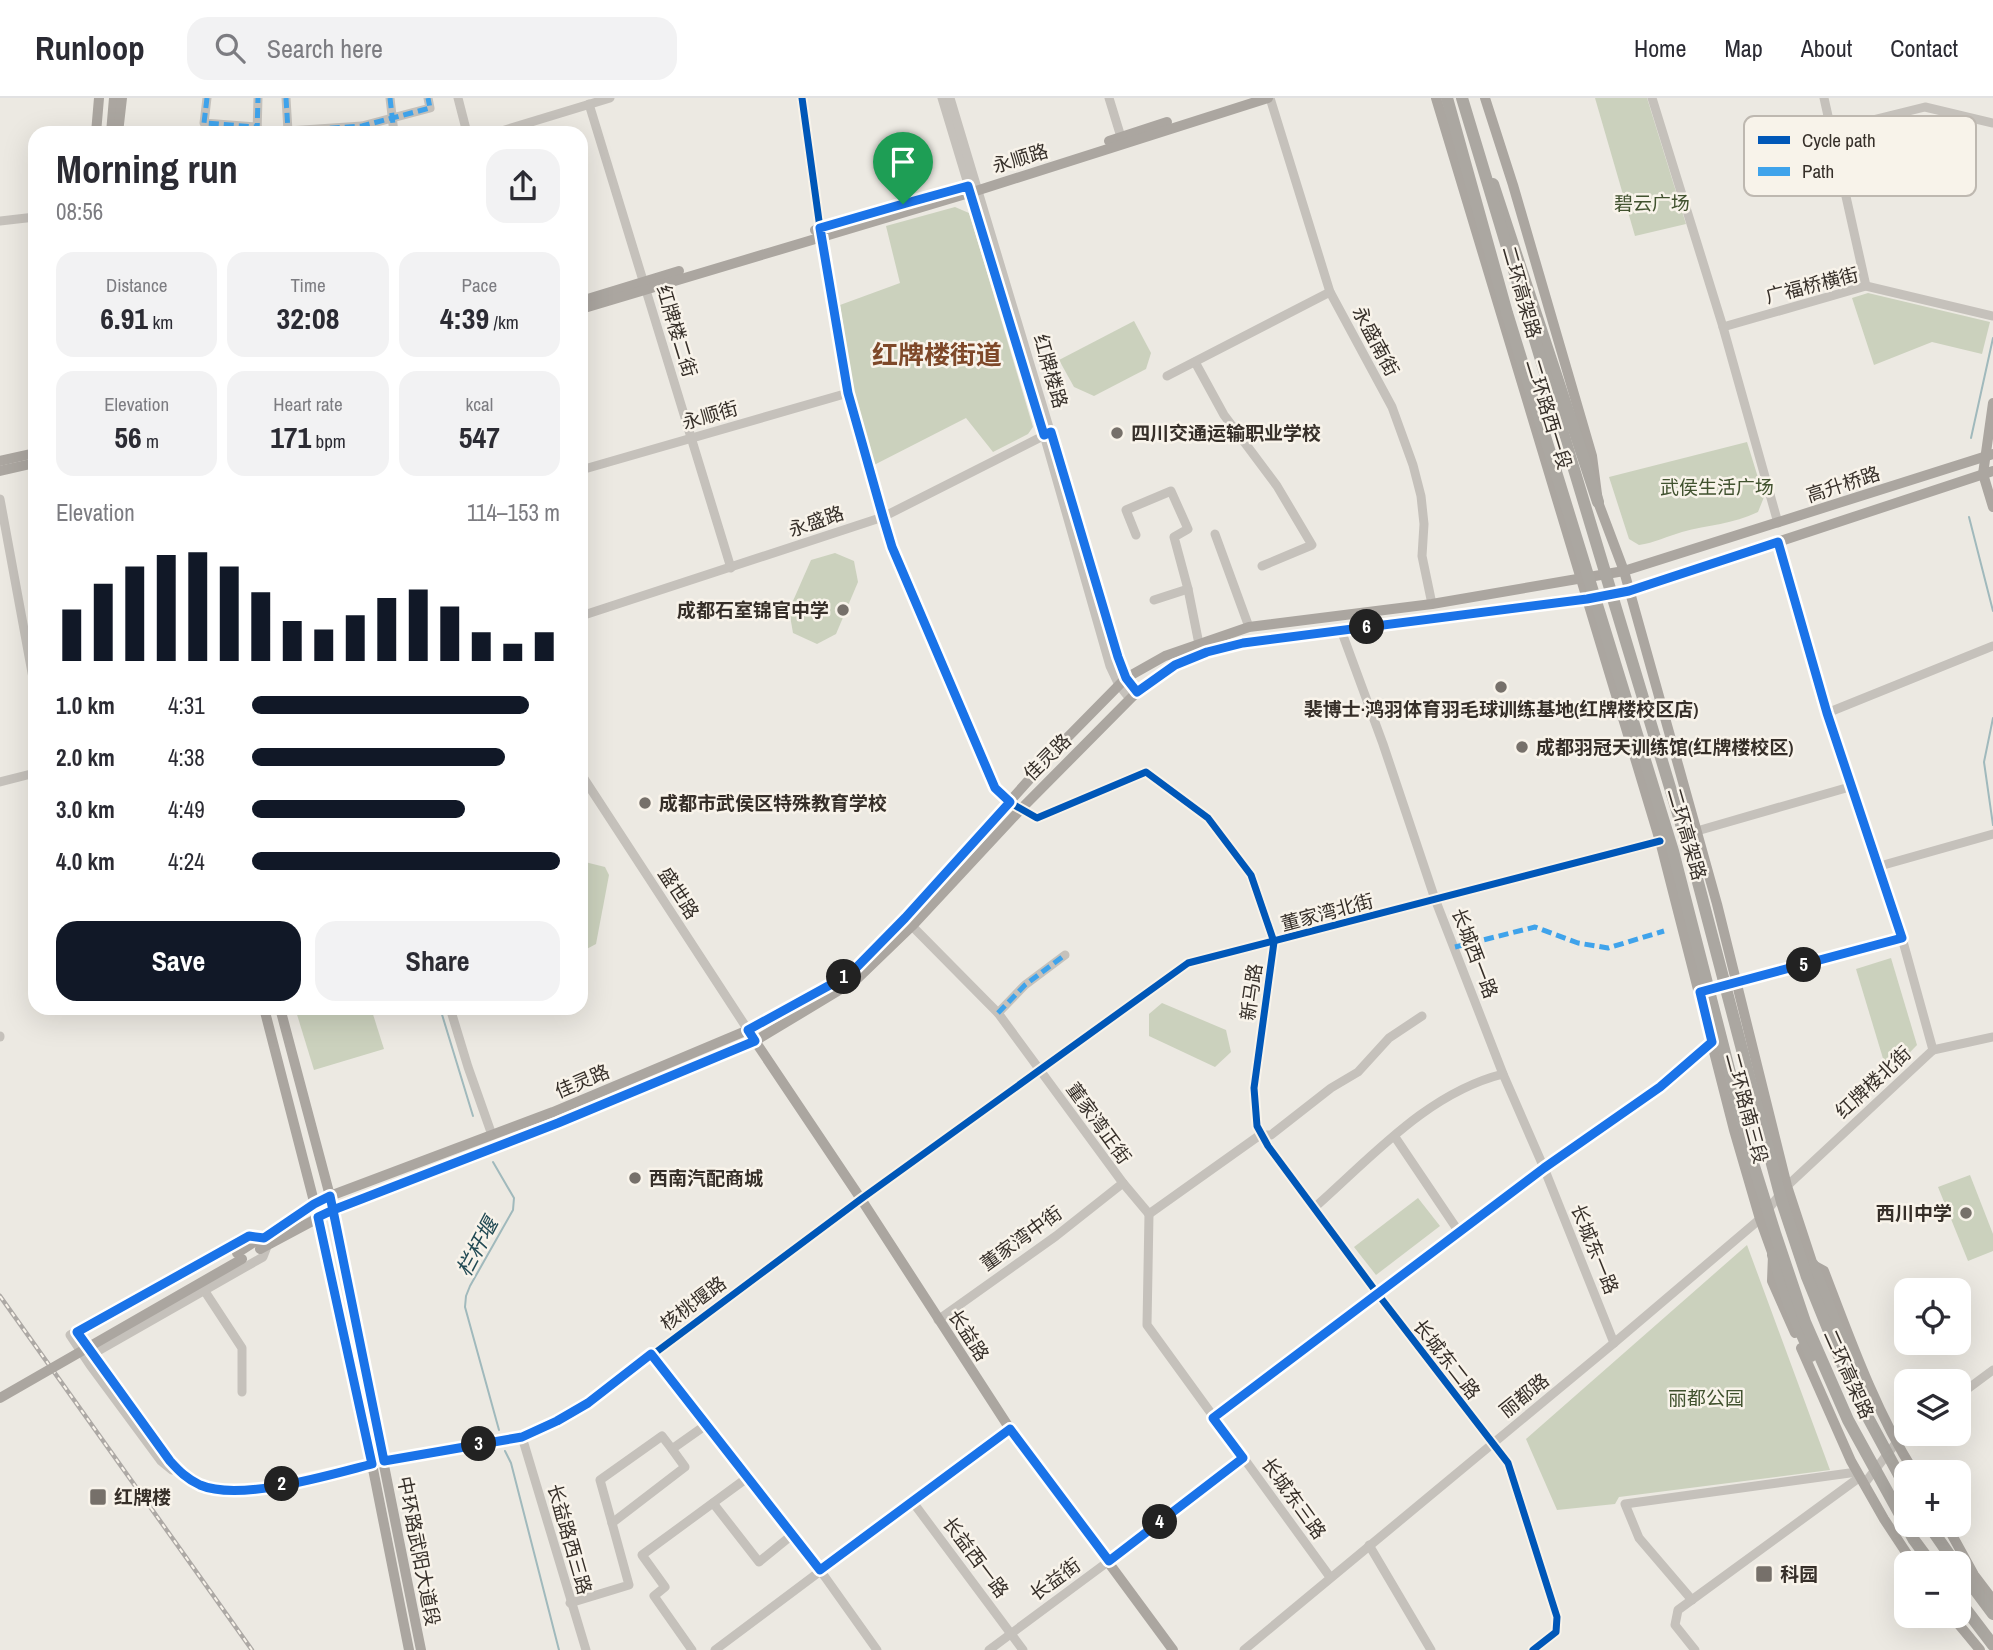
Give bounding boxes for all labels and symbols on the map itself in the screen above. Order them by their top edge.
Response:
legend [1744,116,1976,196]
text: Cycle path [1802,127,1876,153]
pin [873,132,933,204]
street label: 永顺路 [989,137,1051,179]
text: Path [1802,158,1834,184]
park label: 碧云广场 [1614,190,1690,216]
street label: 二环高架路 [1496,243,1548,341]
street label: 广福桥横街 [1763,261,1861,309]
street label: 红牌楼二街 [651,282,703,380]
street label: 永盛南街 [1347,301,1405,381]
street label: 红牌楼路 [1028,331,1074,411]
district label: 红牌楼街道 [872,337,1002,372]
street label: 二环路西一段 [1520,356,1578,472]
street label: 永顺街 [679,395,741,435]
place label: 四川交通运输职业学校 [1131,420,1321,446]
marker: 四川交通运输职业学校 [1109,425,1125,441]
street label: 高升桥路 [1803,460,1883,508]
park label: 武侯生活广场 [1660,474,1774,500]
street label: 永盛路 [785,499,847,543]
place label: 成都石室锦官中学 [677,597,829,623]
marker: 成都石室锦官中学 [835,602,851,618]
pin: 6 [1350,610,1384,644]
marker: 裴博士·鸿羽体育羽毛球训练基地(红牌楼校区店) [1493,679,1509,695]
place label: 裴博士·鸿羽体育羽毛球训练基地(红牌楼校区店) [1304,696,1698,722]
street label: 佳灵路 [1018,728,1076,786]
place label: 成都羽冠天训练馆(红牌楼校区) [1536,734,1793,760]
marker: 成都羽冠天训练馆(红牌楼校区) [1514,739,1530,755]
street label: 二环高架路 [1661,785,1713,883]
place label: 成都市武侯区特殊教育学校 [659,790,887,816]
marker: 成都市武侯区特殊教育学校 [637,795,653,811]
street label: 盛世路 [653,862,705,924]
street label: 董家湾北街 [1278,887,1376,937]
street label: 长城西一路 [1446,904,1504,1002]
pin: 5 [1786,948,1822,982]
pin: 1 [826,960,862,994]
street label: 新马路 [1234,962,1268,1022]
street label: 红牌楼北街 [1829,1040,1917,1124]
street label: 二环路南三段 [1720,1050,1774,1166]
street label: 佳灵路 [551,1058,613,1104]
street label: 董家湾正街 [1061,1077,1137,1169]
place label: 西南汽配商城 [649,1165,763,1191]
marker: 西南汽配商城 [627,1170,643,1186]
street label: 董家湾中街 [975,1200,1067,1276]
street label: 长城东一路 [1565,1200,1625,1298]
place label: 西川中学 [1876,1200,1952,1226]
marker: 西川中学 [1958,1205,1974,1221]
water label: 栏杆堰 [449,1210,506,1282]
street label: 核桃堰路 [655,1270,731,1336]
street label: 长益路 [943,1304,995,1366]
street label: 长城东二路 [1408,1314,1486,1404]
street label: 二环高架路 [1818,1325,1880,1423]
street label: 丽都路 [1494,1367,1554,1423]
park label: 丽都公园 [1668,1385,1744,1411]
pin: 3 [462,1426,496,1462]
street label: 长城东三路 [1256,1452,1332,1544]
pin: 2 [264,1466,300,1502]
street label: 中环路武阳大道段 [392,1474,446,1628]
street label: 长益路西三路 [542,1481,598,1597]
place label: 红牌楼 [114,1484,171,1510]
marker: 红牌楼 [88,1487,108,1507]
pin: 4 [1142,1504,1178,1540]
street label: 长益西一路 [937,1511,1015,1603]
street label: 长益街 [1024,1552,1086,1606]
place label: 科园 [1780,1561,1818,1587]
marker: 科园 [1754,1564,1774,1584]

